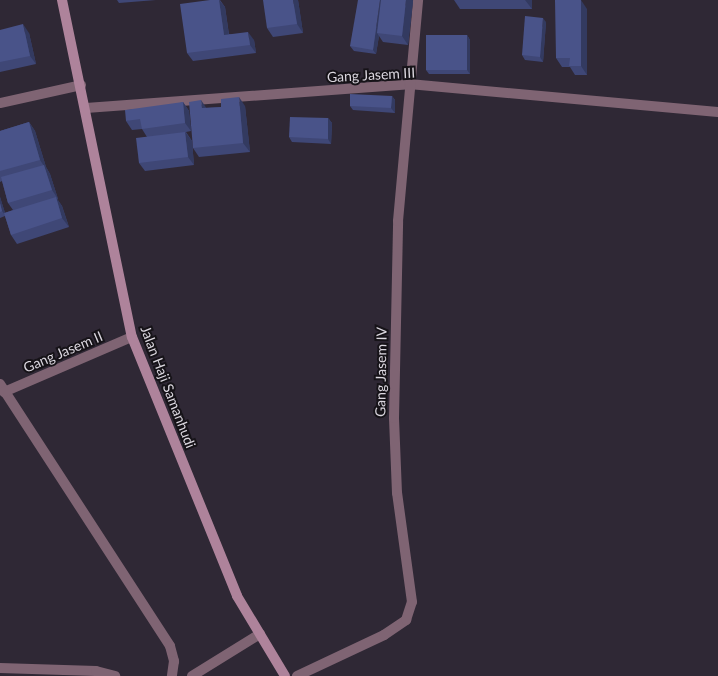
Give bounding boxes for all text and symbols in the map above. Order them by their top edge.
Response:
street label: Gang Jasem III [326,64,416,86]
street label: Jalan Haji Samanhudi [137,324,199,450]
street label: Gang Jasem IV [372,327,390,417]
street label: Gang Jasem II [21,328,105,376]

